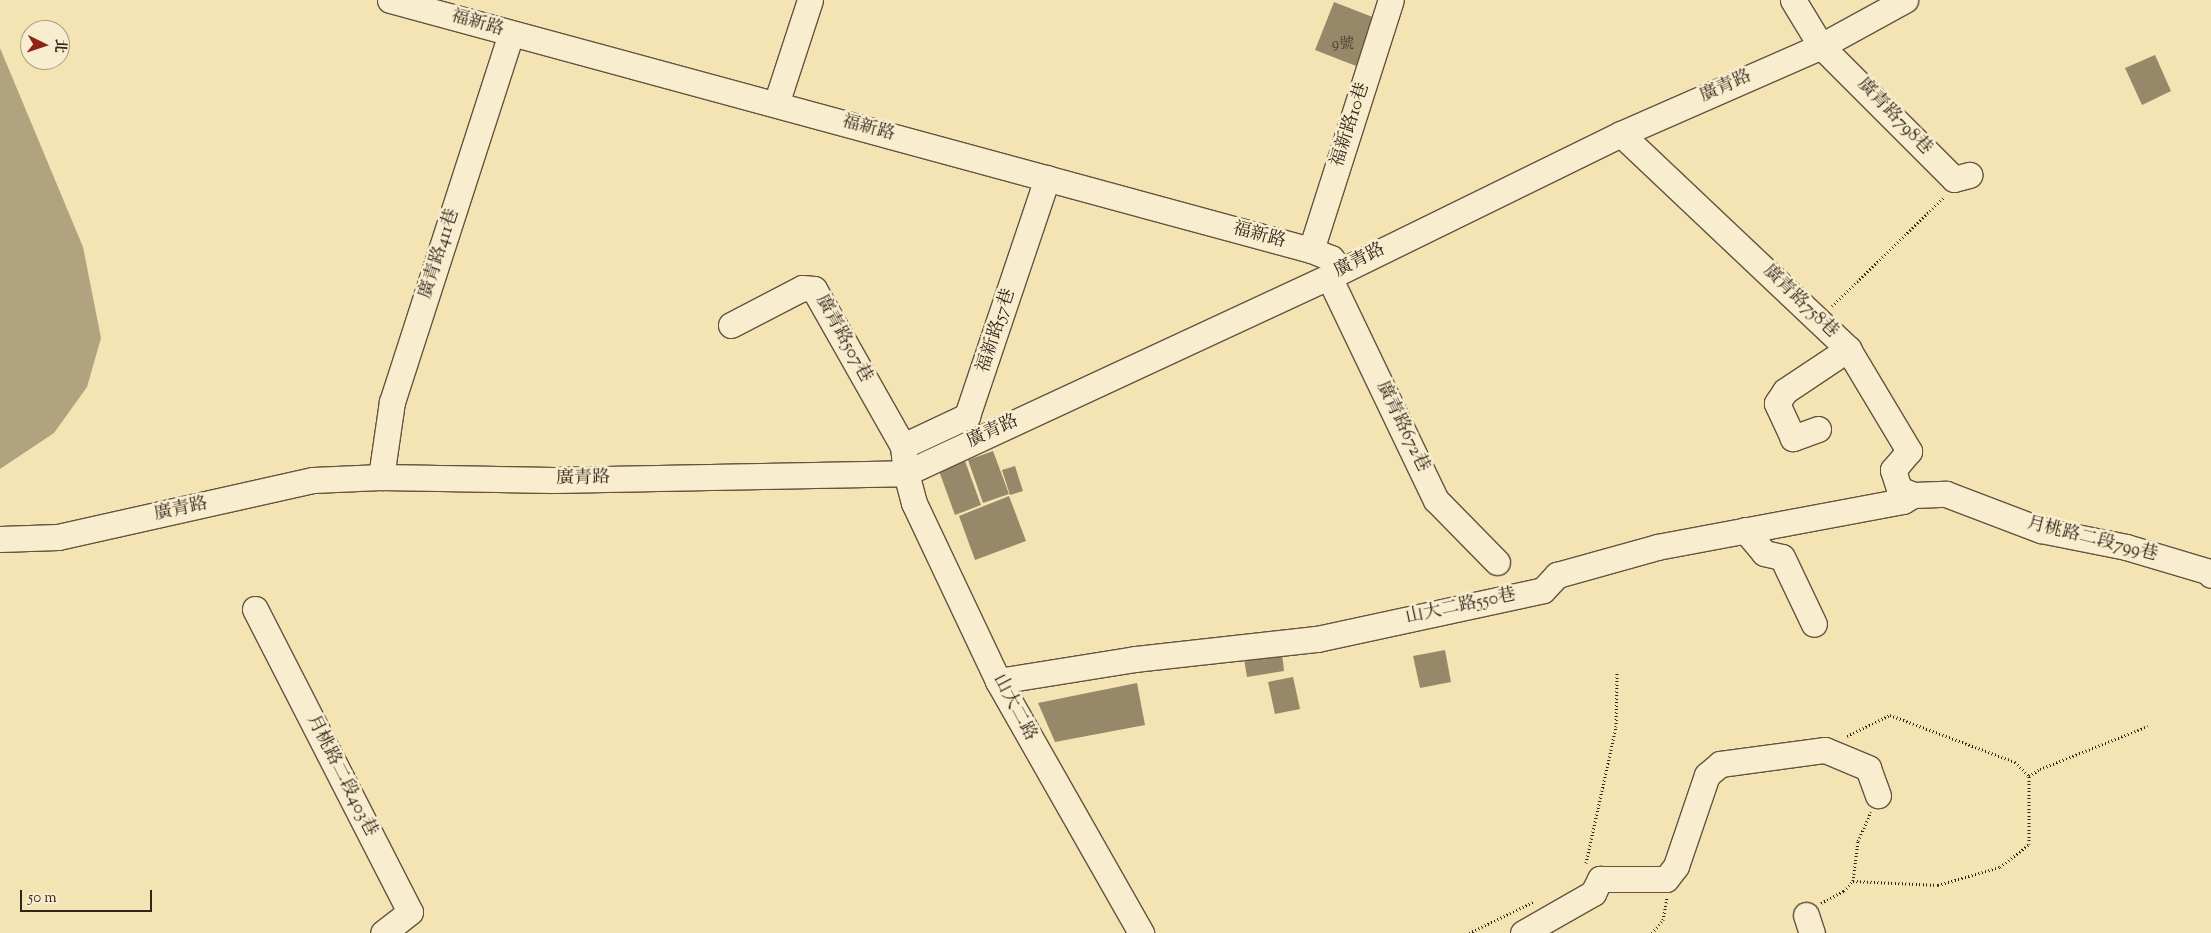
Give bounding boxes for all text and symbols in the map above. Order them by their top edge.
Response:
street label: 福新路 [448,6,506,42]
north arrow [20,20,70,70]
house number: 9號 [1332,36,1354,54]
text: 北 [49,38,69,54]
street label: 廣青路 [1697,66,1755,108]
street label: 廣青路798巷 [1852,74,1936,160]
street label: 福新路10巷 [1327,80,1375,170]
street label: 福新路 [839,112,897,146]
street label: 廣青路411巷 [415,206,465,302]
street label: 福新路 [1230,219,1288,253]
street label: 廣青路 [1331,239,1389,283]
street label: 廣青路758巷 [1758,261,1842,343]
street label: 福新路57巷 [973,286,1021,376]
street label: 廣青路507巷 [810,291,876,387]
street label: 廣青路672巷 [1371,378,1433,476]
street label: 廣青路 [964,411,1022,453]
street label: 廣青路 [556,468,610,490]
street label: 廣青路 [152,494,210,526]
street label: 月桃路二段799巷 [2024,513,2160,567]
street label: 山大二路550巷 [1404,585,1518,629]
street label: 山大二路 [988,671,1040,745]
street label: 月桃路二段403巷 [301,712,381,840]
scale bar [22,880,155,912]
text: 50 m [28,888,57,909]

